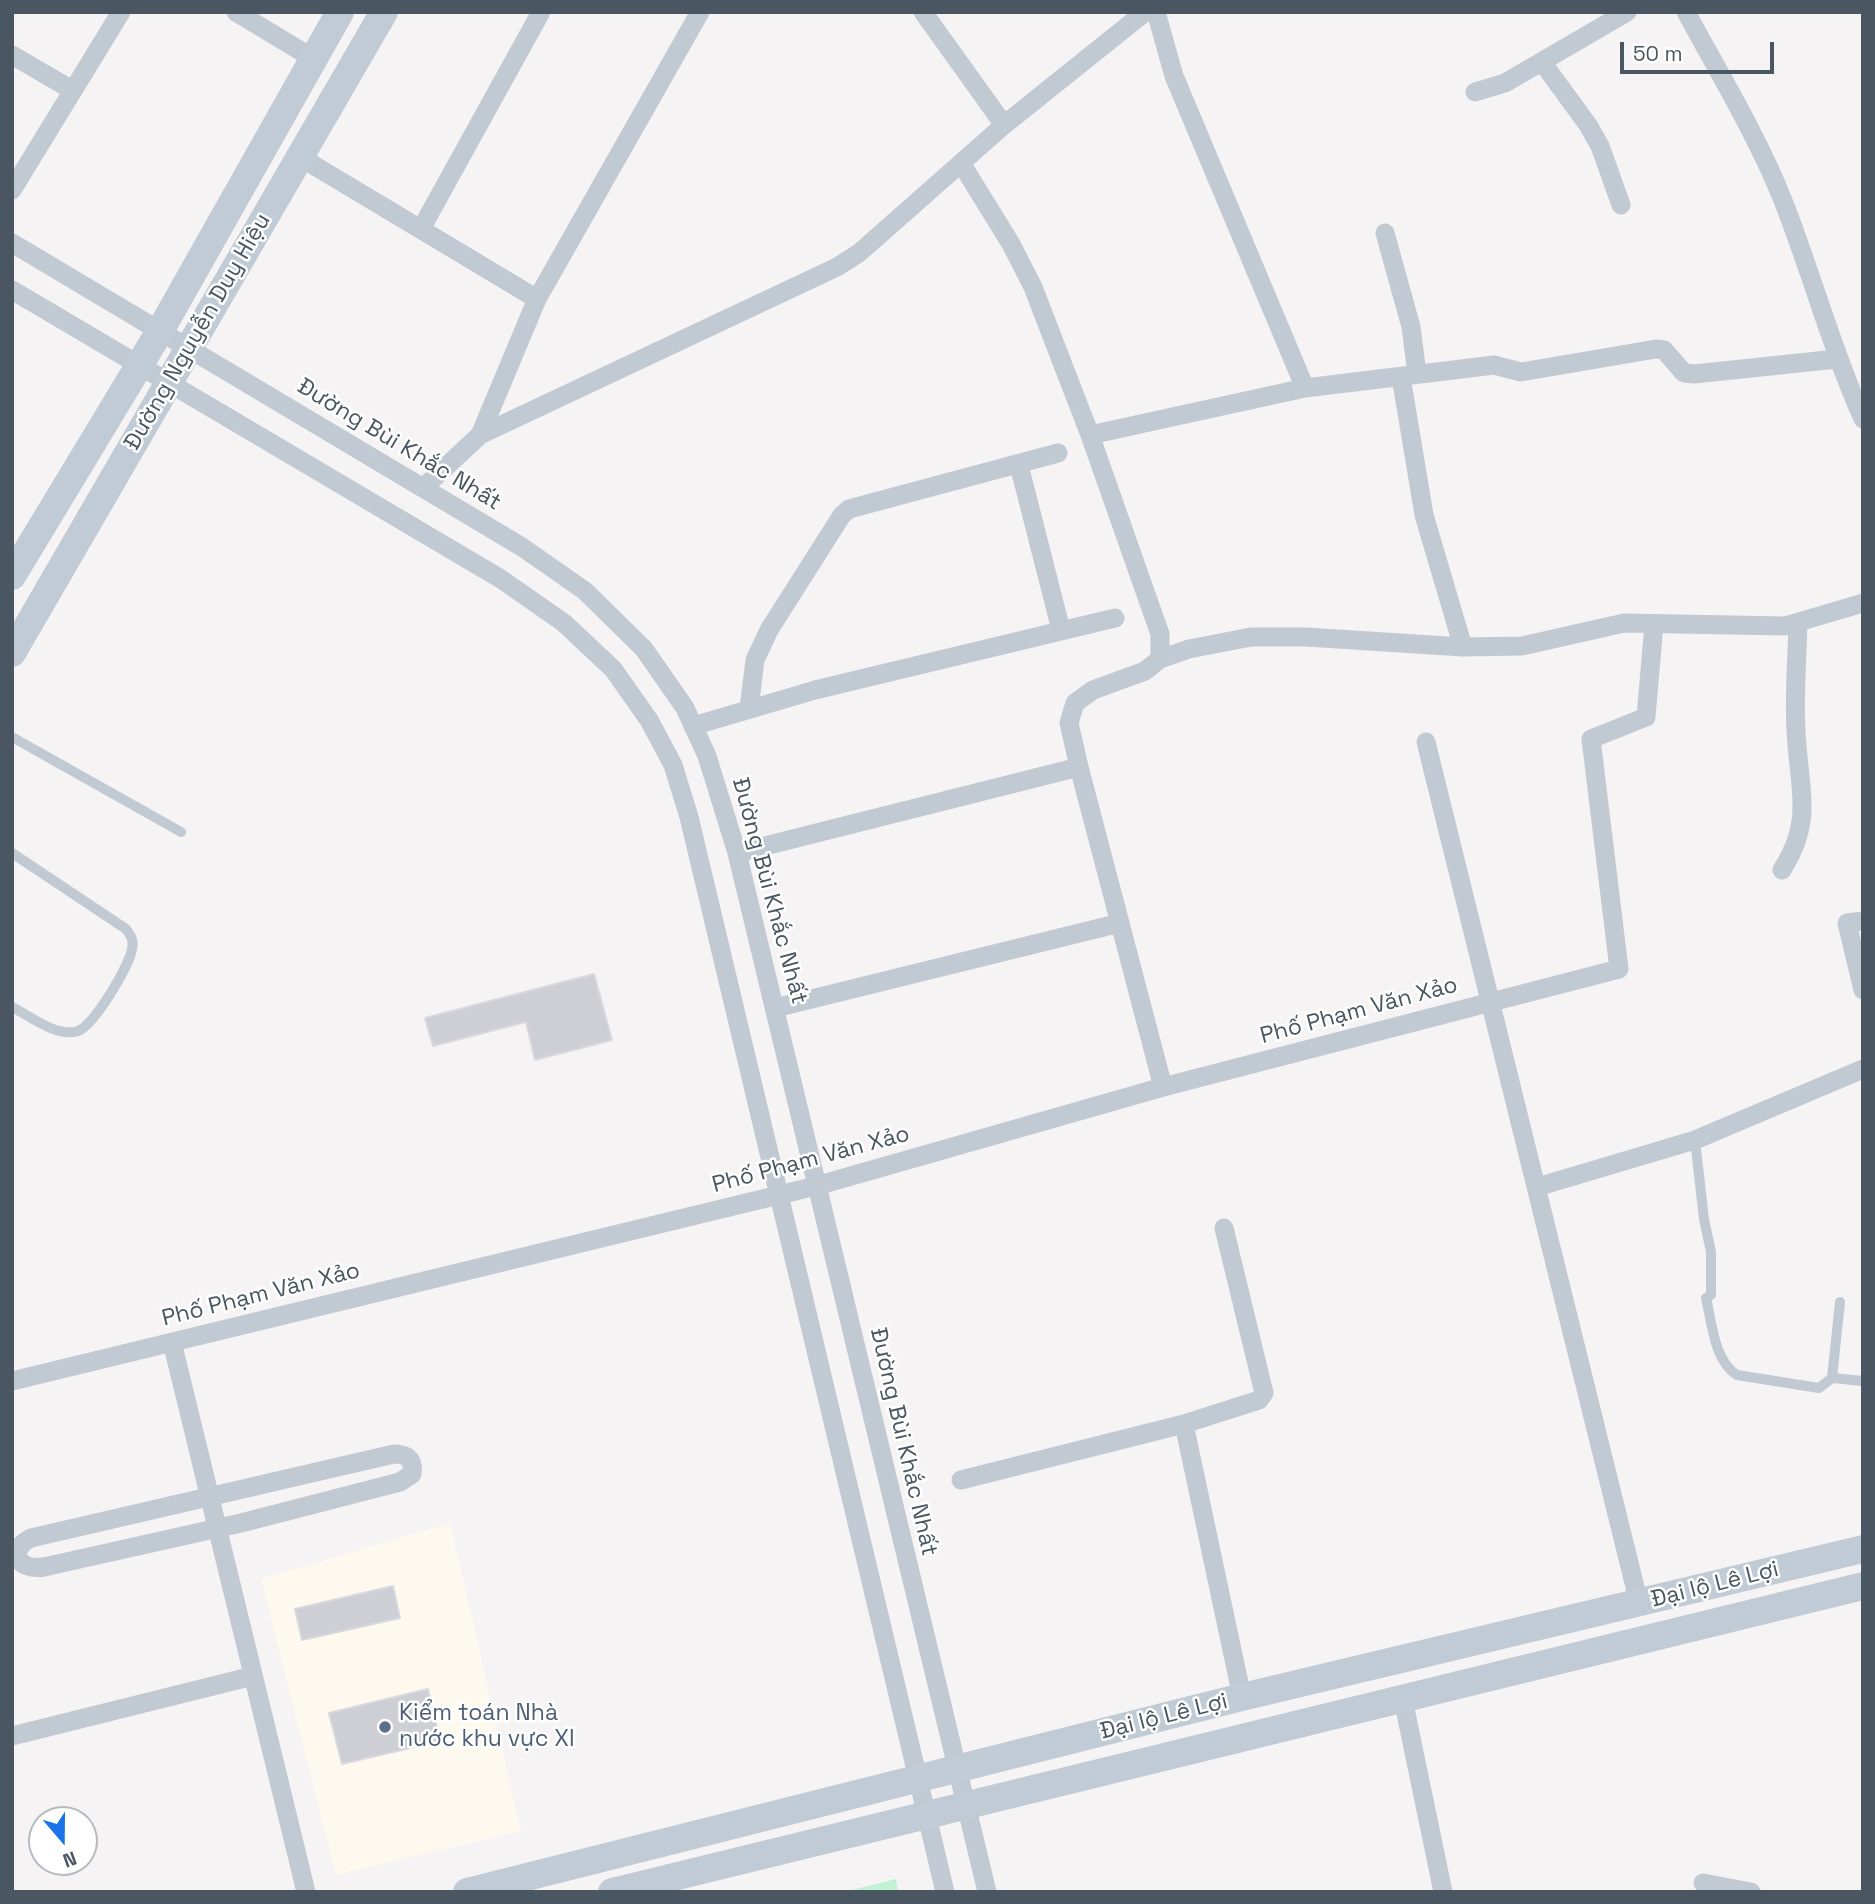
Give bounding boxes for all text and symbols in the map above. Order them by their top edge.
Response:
scale bar [1623,28,1777,72]
text: 50 m [1633,40,1683,67]
street label: Đường Nguyễn Duy Hiệu [119,209,277,455]
street label: Đường Bùi Khắc Nhất [292,373,506,517]
street label: Đường Bùi Khắc Nhất [726,775,812,1007]
street label: Phố Phạm Văn Xảo [1257,971,1461,1051]
street label: Phố Phạm Văn Xảo [709,1120,913,1200]
street label: Phố Phạm Văn Xảo [159,1257,363,1333]
street label: Đường Bùi Khắc Nhất [863,1325,943,1559]
street label: Đại lộ Lê Lợi [1648,1556,1782,1614]
street label: Đại lộ Lê Lợi [1097,1688,1231,1746]
place label: Kiểm toán Nhà nước khu vực XI [399,1700,575,1754]
marker: Kiểm toán Nhà nước khu vực XI [377,1719,393,1735]
north arrow [28,1806,98,1876]
text: N [59,1845,80,1873]

